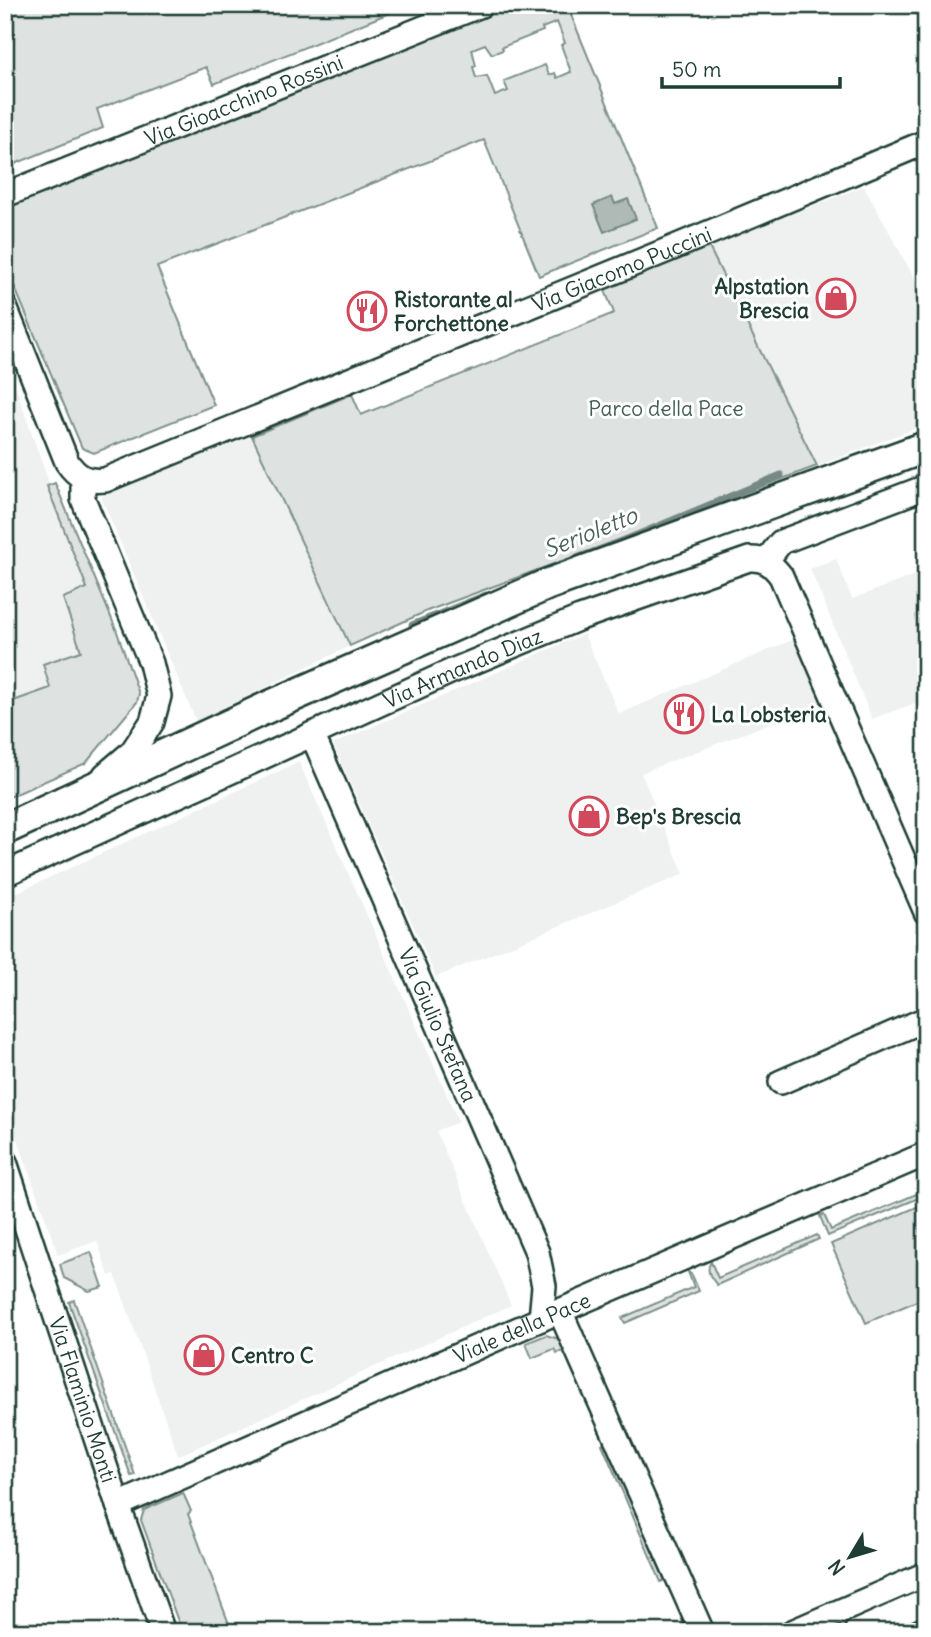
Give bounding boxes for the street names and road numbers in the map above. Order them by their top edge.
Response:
street label: Via Gioacchino Rossini [141,48,347,151]
street label: Via Giacomo Puccini [528,220,716,318]
street label: Via Armando Diaz [379,622,546,714]
street label: Via Giulio Stefana [393,943,484,1106]
street label: Viale della Pace [449,1286,594,1369]
street label: Via Flaminio Monti [43,1313,123,1486]

